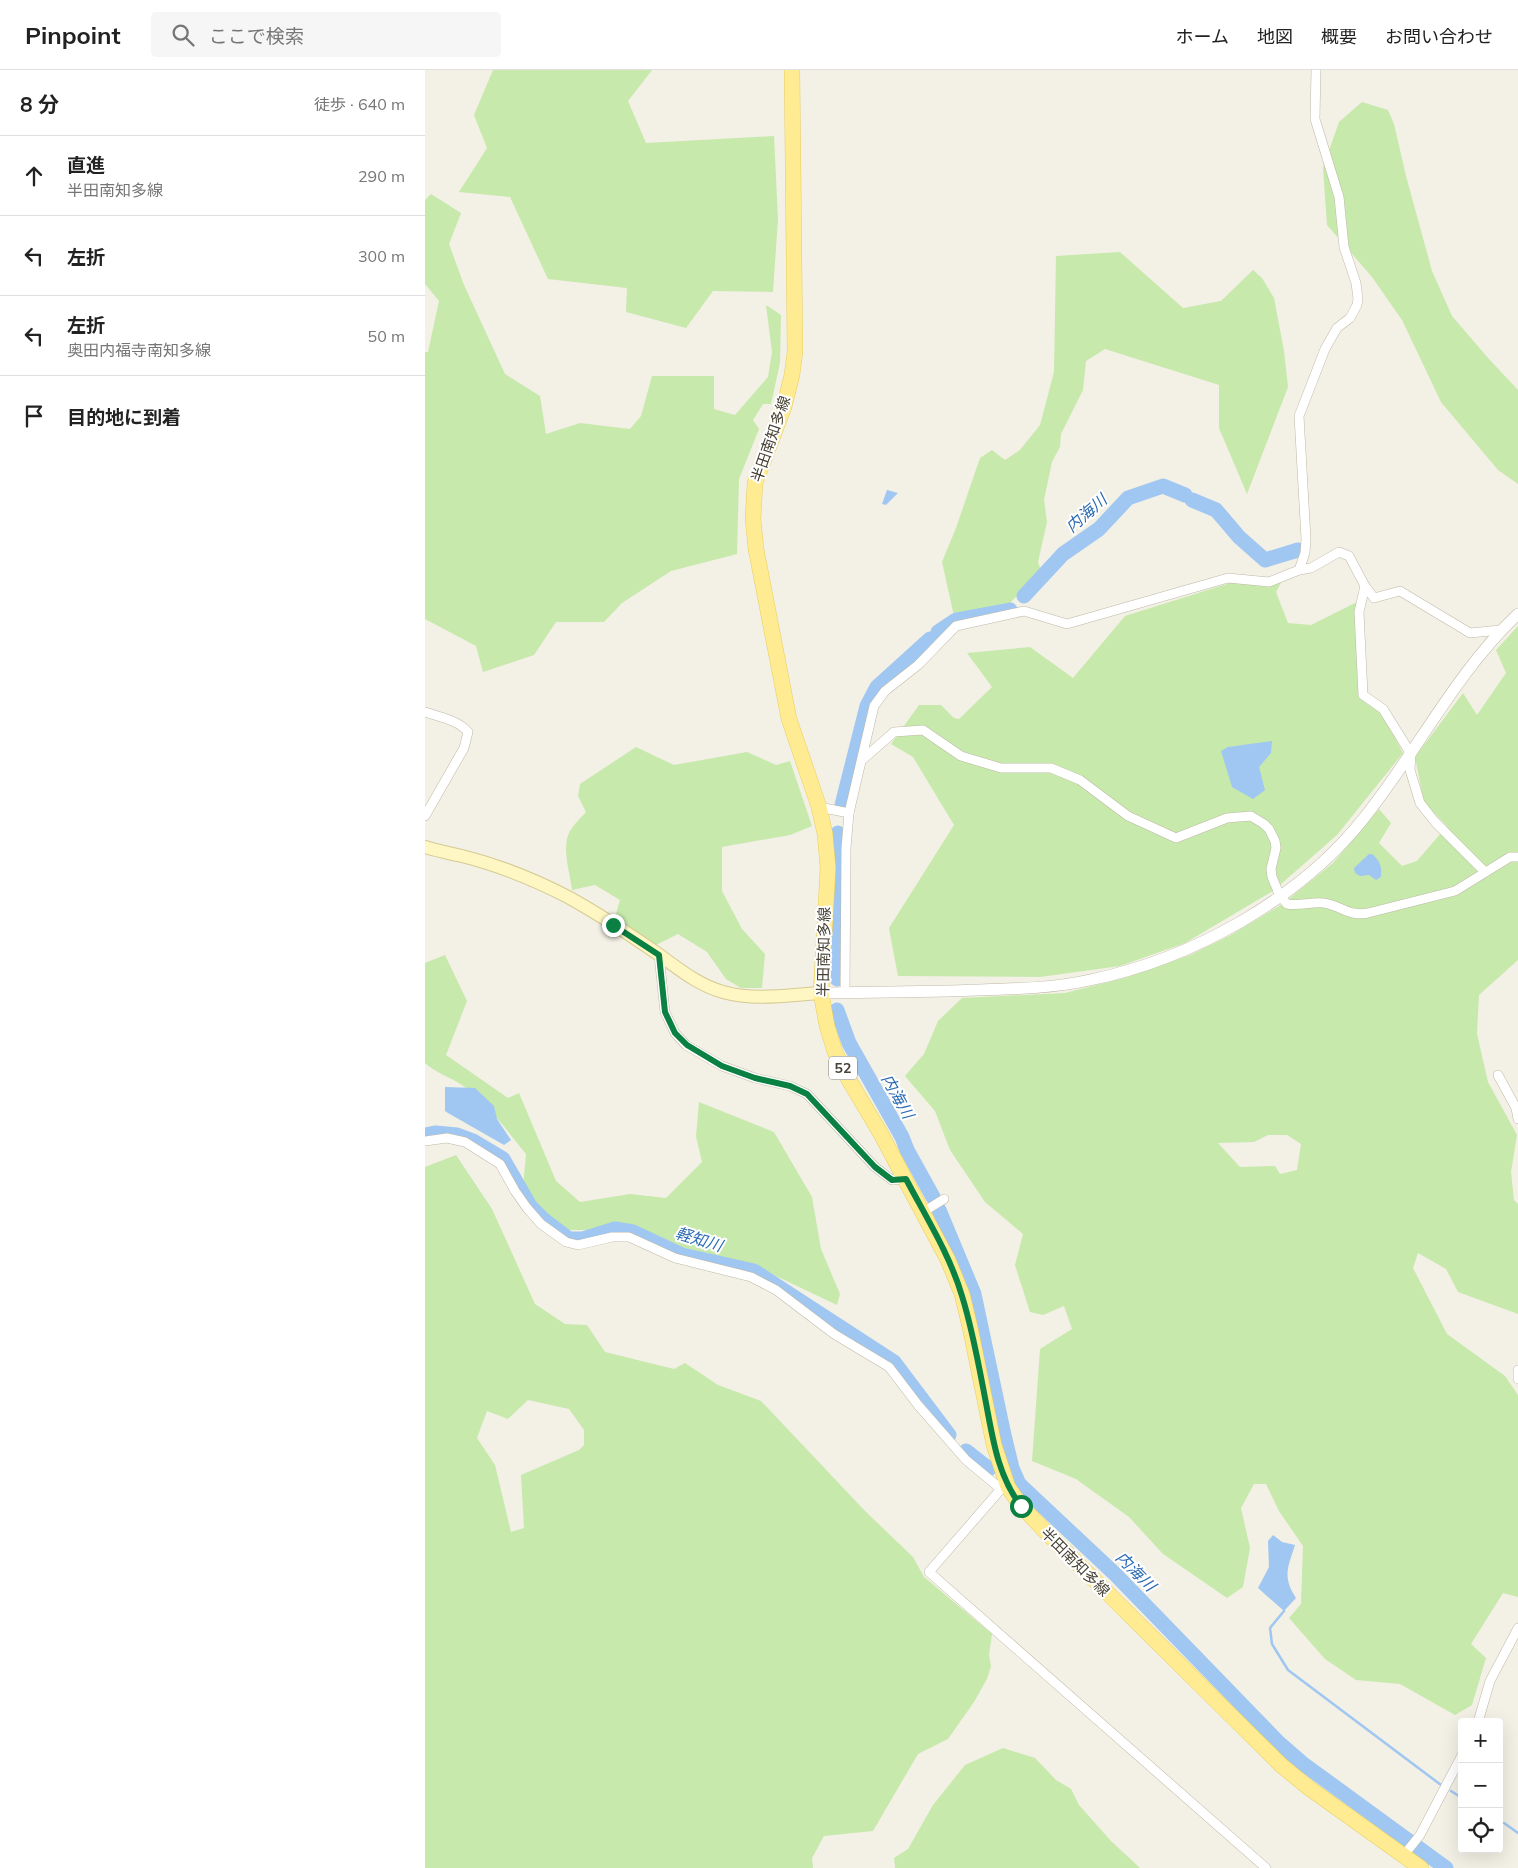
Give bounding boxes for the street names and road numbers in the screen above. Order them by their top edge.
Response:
street label: 半田南知多線 [747,393,794,484]
street label: 半田南知多線 [813,907,834,997]
road number: 52 [829,1056,857,1080]
street label: 半田南知多線 [1037,1523,1114,1600]

